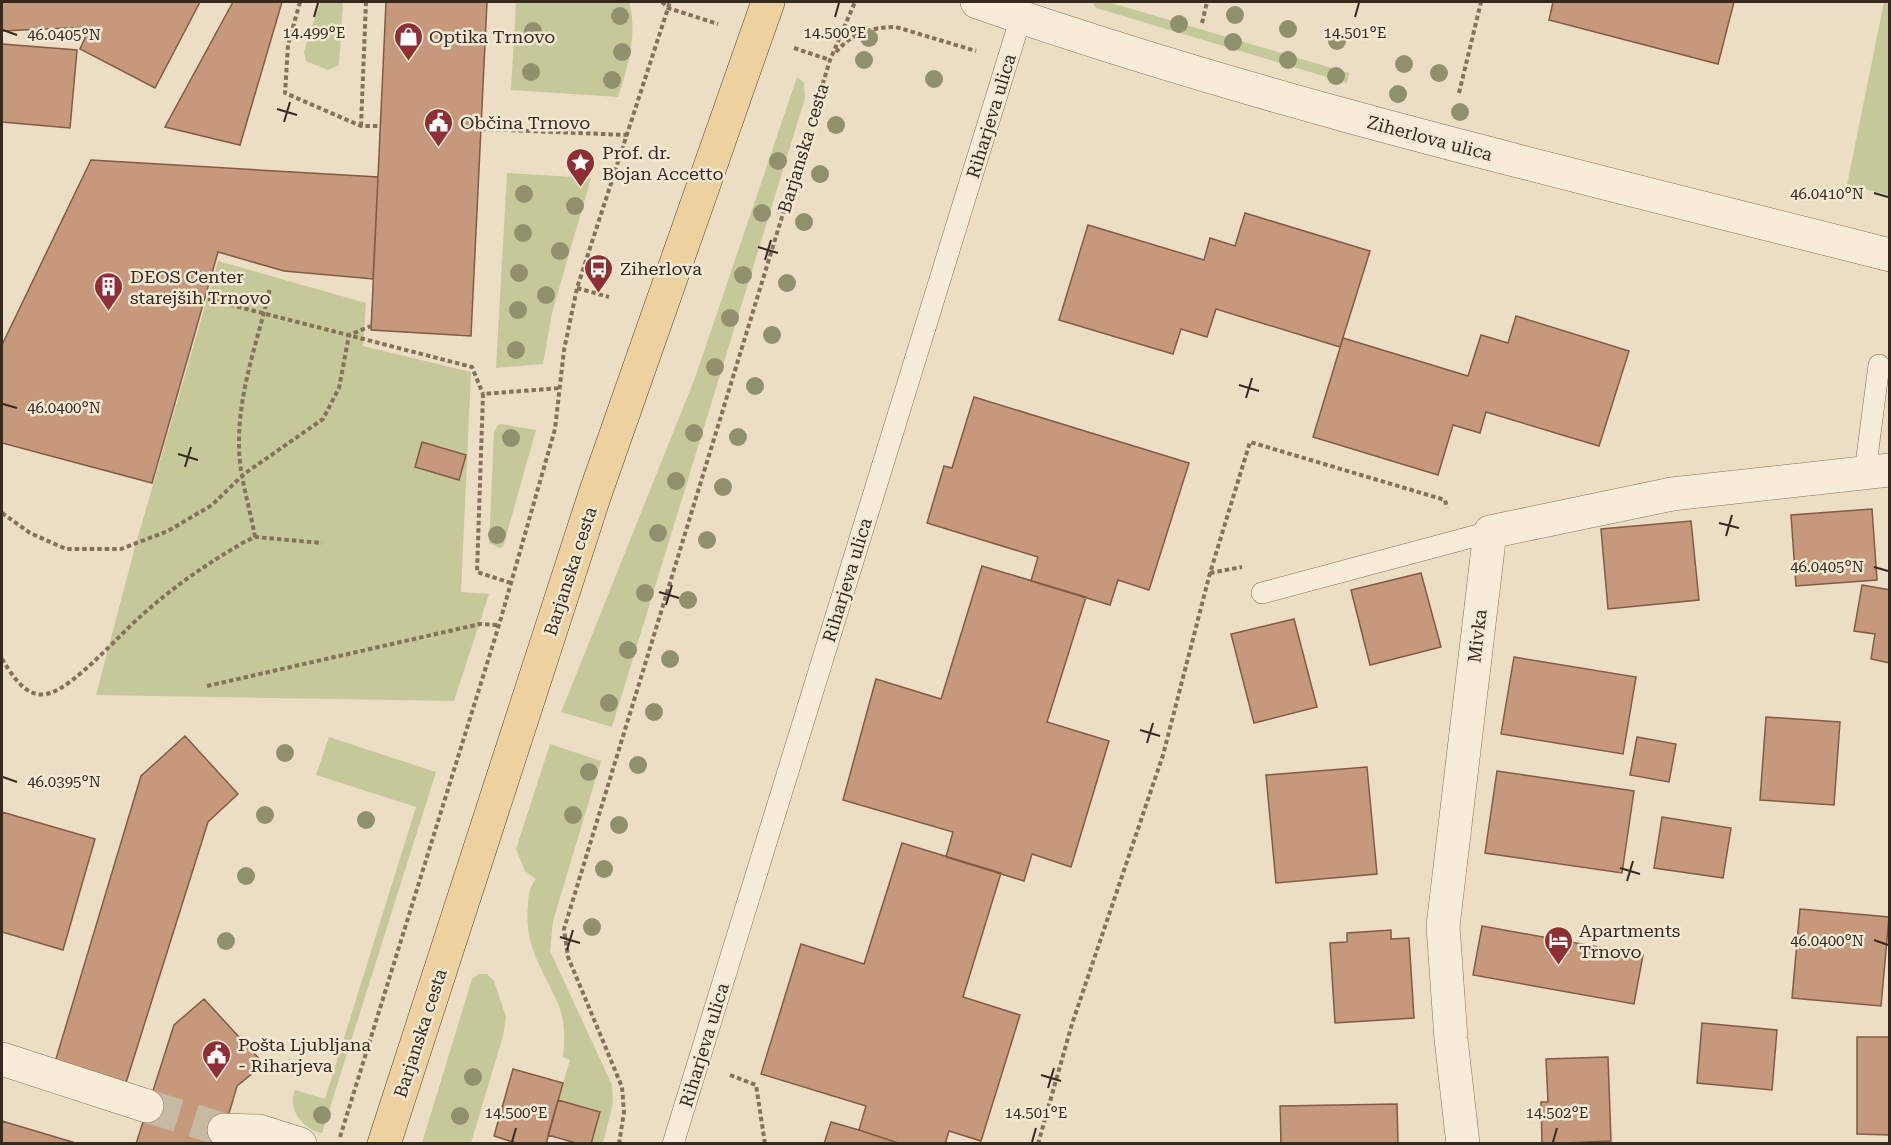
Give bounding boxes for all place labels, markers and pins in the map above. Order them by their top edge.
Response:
shop icon: Optika Trnovo [392,20,424,62]
place label: Optika Trnovo [429,26,555,47]
public building icon: Občina Trnovo [423,106,455,148]
place label: Občina Trnovo [460,112,590,133]
place label: Prof. dr. Bojan Accetto [602,142,723,184]
place icon: Prof. dr. Bojan Accetto [565,146,597,188]
bus stop icon: Ziherlova [583,252,615,294]
place label: Ziherlova [620,258,702,279]
place label: DEOS Center starejših Trnovo [130,266,271,308]
building icon: DEOS Center starejših Trnovo [93,270,125,312]
place label: Apartments Trnovo [1579,920,1680,962]
hotel icon: Apartments Trnovo [1542,924,1574,966]
place label: Pošta Ljubljana - Riharjeva [238,1034,371,1076]
public building icon: Pošta Ljubljana - Riharjeva [201,1038,233,1080]

